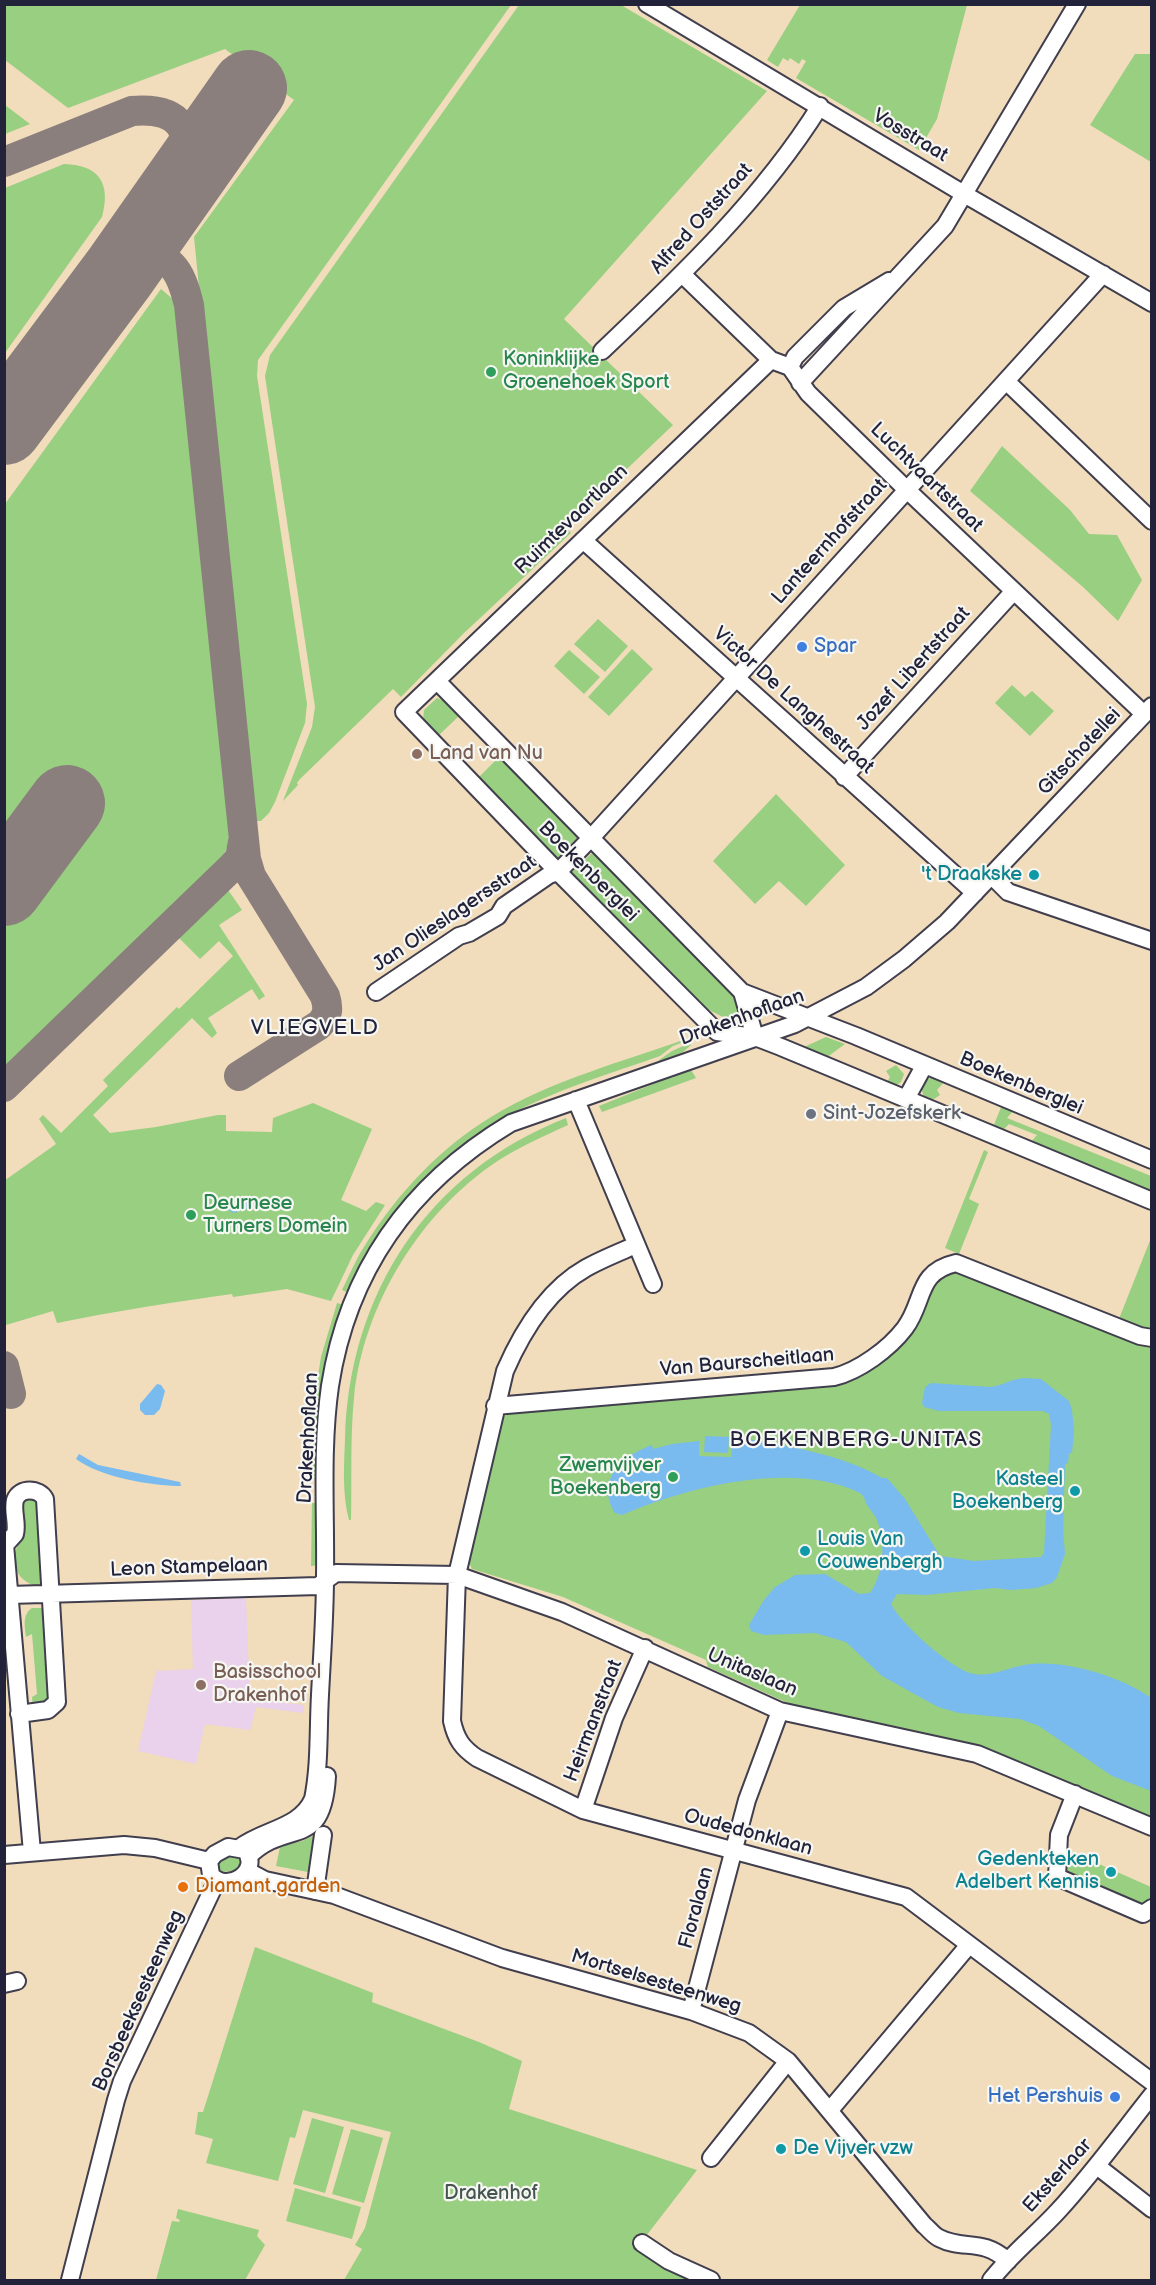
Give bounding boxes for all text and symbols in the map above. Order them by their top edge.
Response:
street label: Vosstraat [868,104,952,168]
street label: Alfred Oststraat [646,159,758,279]
place label: Koninklijke Groenehoek Sport [503,348,669,395]
marker: Koninklijke Groenehoek Sport [484,365,498,379]
street label: Luchtvaartstraat [865,418,987,538]
street label: Ruimtevaartlaan [511,460,633,580]
street label: Lanteernhofstraat [767,474,893,610]
street label: Jozef Libertstraat [852,602,976,736]
street label: Victor De Langhestraat [708,622,878,780]
place label: Spar [814,635,856,659]
marker: Spar [795,640,809,654]
street label: Gitschotellei [1033,703,1127,801]
place label: Land van Nu [429,742,543,766]
marker: Land van Nu [410,747,424,761]
street label: Boekenberglei [533,817,643,927]
street label: Jan Olieslagersstraat [369,850,541,978]
place label: 't Draakske [921,863,1022,887]
marker: 't Draakske [1027,868,1041,882]
street label: Drakenhoflaan [676,984,808,1052]
district label: VLIEGVELD [251,1016,379,1042]
street label: Boekenberglei [956,1047,1086,1121]
place label: Sint-Jozefskerk [823,1102,961,1126]
marker: Sint-Jozefskerk [804,1107,818,1121]
place label: Deurnese Turners Domein [203,1192,348,1239]
marker: Deurnese Turners Domein [184,1208,198,1222]
street label: Van Baurscheitlaan [659,1343,835,1383]
street label: Drakenhoflaan [294,1372,324,1504]
district label: BOEKENBERG-UNITAS [729,1428,983,1454]
place label: Zwemvijver Boekenberg [550,1454,661,1501]
place label: Kasteel Boekenberg [952,1468,1063,1515]
marker: Zwemvijver Boekenberg [666,1470,680,1484]
marker: Kasteel Boekenberg [1068,1484,1082,1498]
place label: Louis Van Couwenbergh [817,1528,943,1575]
marker: Louis Van Couwenbergh [798,1544,812,1558]
street label: Leon Stampelaan [110,1553,268,1583]
street label: Unitaslaan [703,1643,801,1703]
street label: Heirmanstraat [560,1656,628,1786]
place label: Basisschool Drakenhof [213,1661,321,1708]
marker: Basisschool Drakenhof [194,1678,208,1692]
street label: Oudedonklaan [681,1804,815,1862]
place label: Gedenkteken Adelbert Kennis [956,1848,1099,1895]
street label: Floralaan [675,1864,719,1952]
marker: Gedenkteken Adelbert Kennis [1104,1865,1118,1879]
place label: Diamant garden [195,1875,341,1899]
marker: Diamant garden [176,1880,190,1894]
street label: Borsbeeksesteenweg [88,1907,190,2095]
street label: Mortselsesteenweg [568,1945,744,2019]
place label: Het Pershuis [988,2085,1103,2109]
marker: Het Pershuis [1108,2090,1122,2104]
street label: Eksterlaar [1018,2134,1098,2218]
place label: De Vijver vzw [793,2137,913,2161]
marker: De Vijver vzw [774,2142,788,2156]
park label: Drakenhof [444,2182,538,2206]

